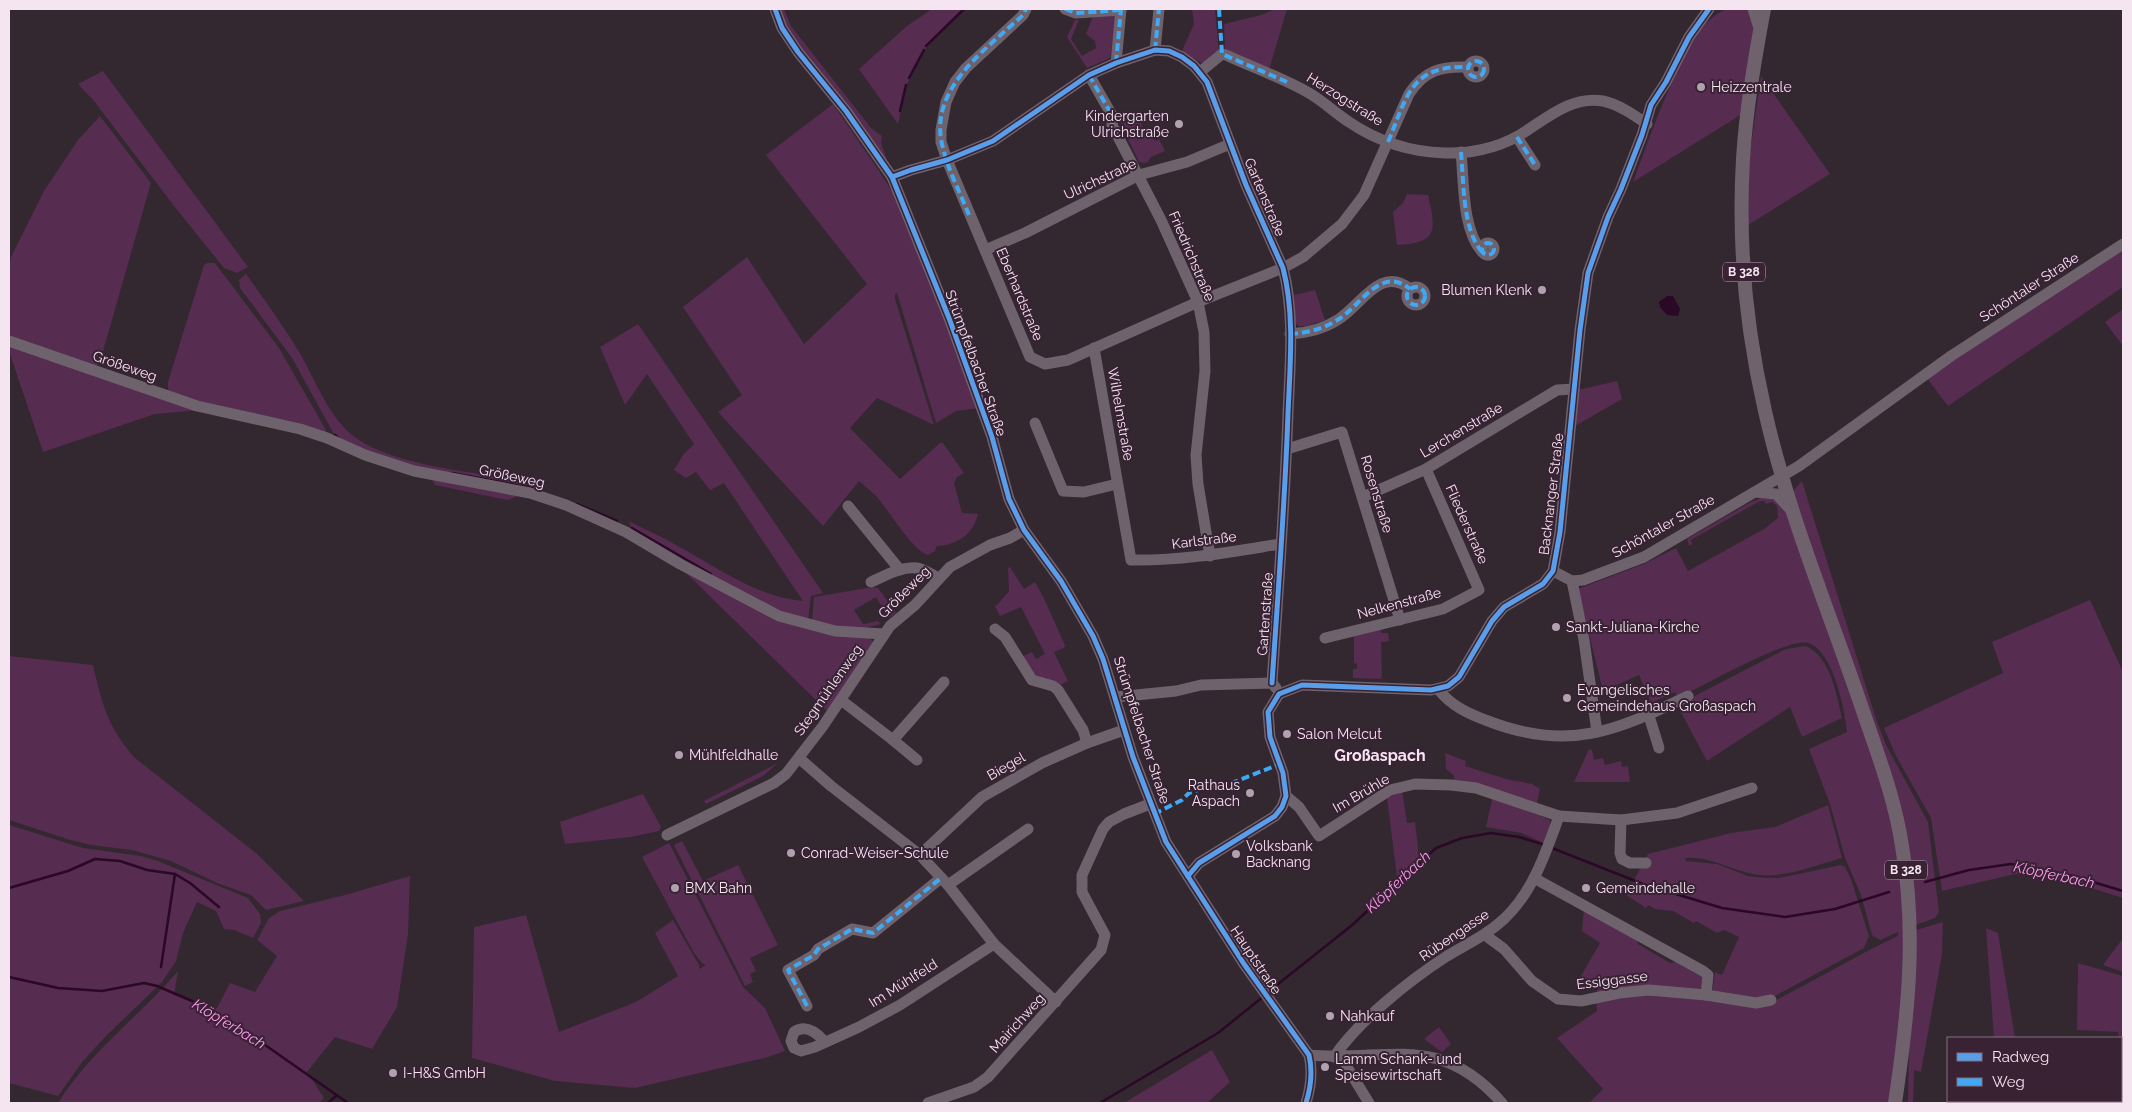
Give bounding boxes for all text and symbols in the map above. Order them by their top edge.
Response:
street label: Herzogstraße [1304,69,1386,129]
place label: Heizzentrale [1711,79,1792,95]
marker: Heizzentrale [1695,81,1707,93]
place label: Kindergarten Ulrichstraße [1085,108,1169,140]
marker: Kindergarten Ulrichstraße [1173,118,1185,130]
street label: Ulrichstraße [1061,155,1139,203]
street label: Gartenstraße [1241,155,1289,239]
street label: Friedrichstraße [1166,209,1218,303]
street label: Eberhardstraße [993,245,1047,343]
street label: Schöntaler Straße [1977,249,2081,325]
road number: B 328 [1723,262,1765,282]
place label: Blumen Klenk [1441,282,1533,298]
marker: Blumen Klenk [1536,284,1548,296]
street label: Strümpfelbacher Straße [942,288,1010,438]
street label: Größeweg [91,348,159,384]
street label: Wilhelmstraße [1105,366,1137,462]
street label: Lerchenstraße [1417,399,1505,461]
street label: Backnanger Straße [1536,432,1566,556]
street label: Rosenstraße [1358,453,1396,535]
street label: Größeweg [478,461,546,491]
street label: Fliederstraße [1442,482,1492,566]
street label: Schöntaler Straße [1609,491,1717,561]
street label: Karlstraße [1171,528,1237,552]
street label: Größeweg [875,563,933,621]
street label: Gartenstraße [1254,572,1276,656]
street label: Nelkenstraße [1355,584,1443,622]
place label: Sankt-Juliana-Kirche [1566,619,1699,635]
marker: Sankt-Juliana-Kirche [1550,621,1562,633]
street label: Stegmühlenweg [791,642,865,738]
street label: Strümpfelbacher Straße [1111,654,1173,806]
place label: Evangelisches Gemeindehaus Großaspach [1577,682,1756,714]
marker: Evangelisches Gemeindehaus Großaspach [1561,692,1573,704]
place label: Salon Melcut [1297,726,1382,742]
marker: Salon Melcut [1281,728,1293,740]
district label: Großaspach [1334,746,1426,765]
place label: Mühlfeldhalle [689,747,778,763]
marker: Mühlfeldhalle [673,749,685,761]
street label: Biegel [984,749,1028,783]
street label: Im Brühle [1330,770,1392,816]
place label: Rathaus Aspach [1188,777,1240,809]
marker: Rathaus Aspach [1244,787,1256,799]
place label: Volksbank Backnang [1246,838,1313,870]
place label: Conrad-Weiser-Schule [801,845,949,861]
marker: Conrad-Weiser-Schule [785,847,797,859]
water label: Klöpferbach [1362,847,1434,917]
marker: Volksbank Backnang [1230,848,1242,860]
water label: Klöpferbach [2012,858,2096,892]
road number: B 328 [1885,860,1927,880]
place label: BMX Bahn [685,880,752,896]
place label: Gemeindehalle [1596,880,1695,896]
marker: BMX Bahn [669,882,681,894]
marker: Gemeindehalle [1580,882,1592,894]
street label: Rübengasse [1416,906,1492,964]
street label: Hauptstraße [1227,923,1285,997]
street label: Im Mühlfeld [866,956,940,1010]
street label: Essiggasse [1575,968,1649,992]
street label: Mairichweg [986,990,1048,1056]
water label: Klöpferbach [189,995,269,1053]
place label: Nahkauf [1340,1008,1396,1024]
marker: Nahkauf [1324,1010,1336,1022]
legend [1947,1037,2122,1102]
text: Radweg [1992,1048,2049,1066]
place label: Lamm Schank- und Speisewirtschaft [1335,1051,1462,1083]
marker: Lamm Schank- und Speisewirtschaft [1319,1061,1331,1073]
place label: I-H&S GmbH [403,1065,486,1081]
marker: I-H&S GmbH [387,1067,399,1079]
text: Weg [1992,1073,2025,1091]

